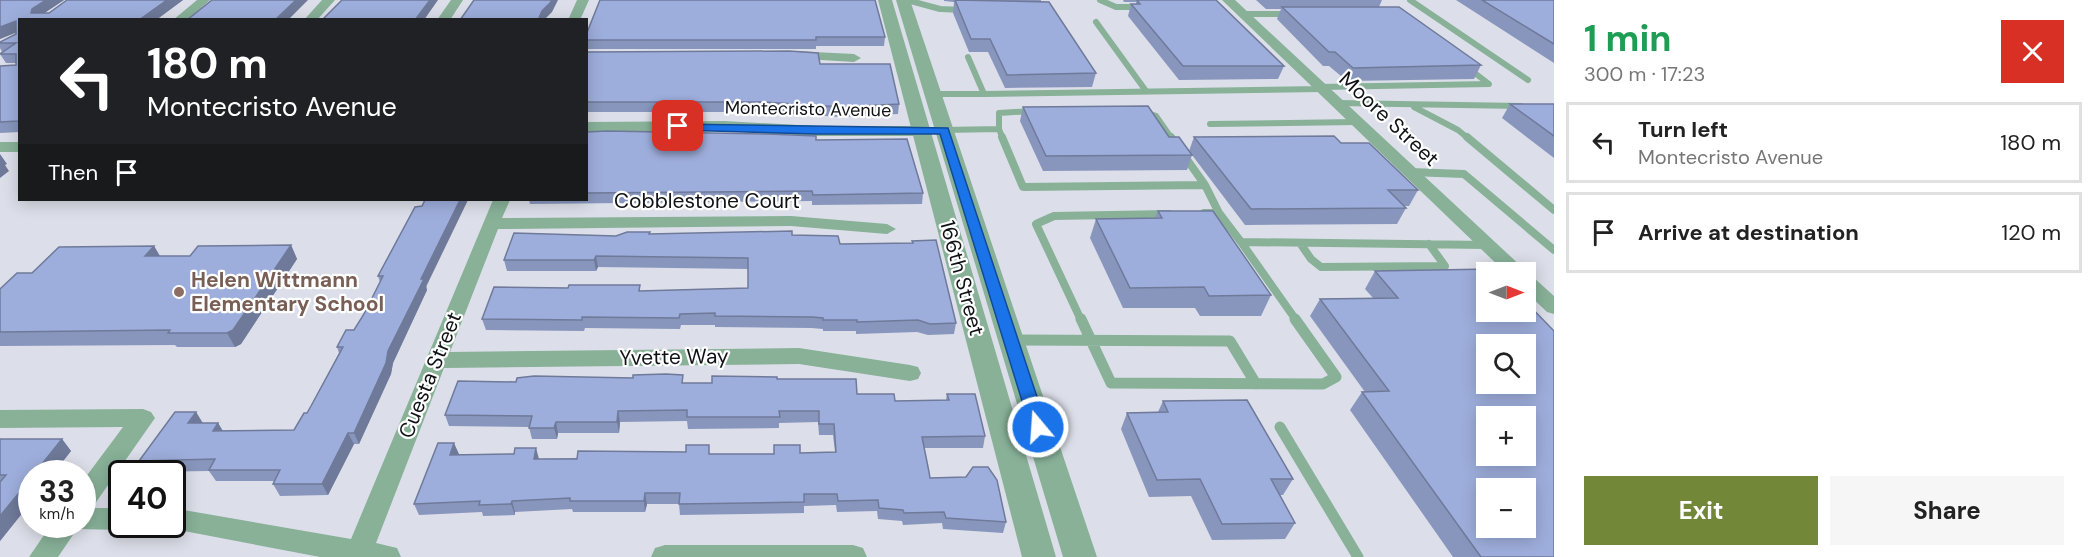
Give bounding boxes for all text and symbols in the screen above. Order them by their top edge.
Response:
text: 1 min [1584,15,1672,62]
button: close [2001,20,2064,83]
text: 180 m [147,36,268,91]
icon: left [48,42,126,120]
text: 300 m · 17:23 [1584,61,1705,87]
street label: Moore Street [1333,65,1445,173]
text: Montecristo Avenue [147,89,397,124]
street label: Montecristo Avenue [725,96,891,122]
pin [652,100,703,151]
icon: arrive [661,109,694,142]
text: Turn left [1638,115,1728,144]
icon: left [1587,126,1620,159]
text: 180 m [2000,128,2061,157]
text: Montecristo Avenue [1638,144,1823,170]
icon: arrive [110,156,143,189]
text: Then [48,158,98,187]
street label: Cobblestone Court [614,187,800,215]
icon: arrive [1587,216,1620,249]
street label: 166th Street [933,217,991,339]
text: Arrive at destination [1638,218,1859,247]
text: 120 m [2001,218,2061,247]
north arrow [1476,262,1536,322]
map controls [1476,262,1536,538]
place label: Helen Wittmann Elementary School [191,266,384,318]
marker: Helen Wittmann Elementary School [172,285,186,299]
street label: Cuesta Street [392,308,468,442]
button: search [1476,334,1536,394]
street label: Yvette Way [619,342,729,372]
position arrow [1006,395,1070,459]
button: + [1476,406,1536,466]
speed limit sign: 40 [108,460,186,538]
text: 33 [39,472,75,511]
button: Exit [1584,476,1818,545]
button: Share [1830,476,2064,545]
button: − [1476,478,1536,538]
text: km/h [39,504,75,524]

